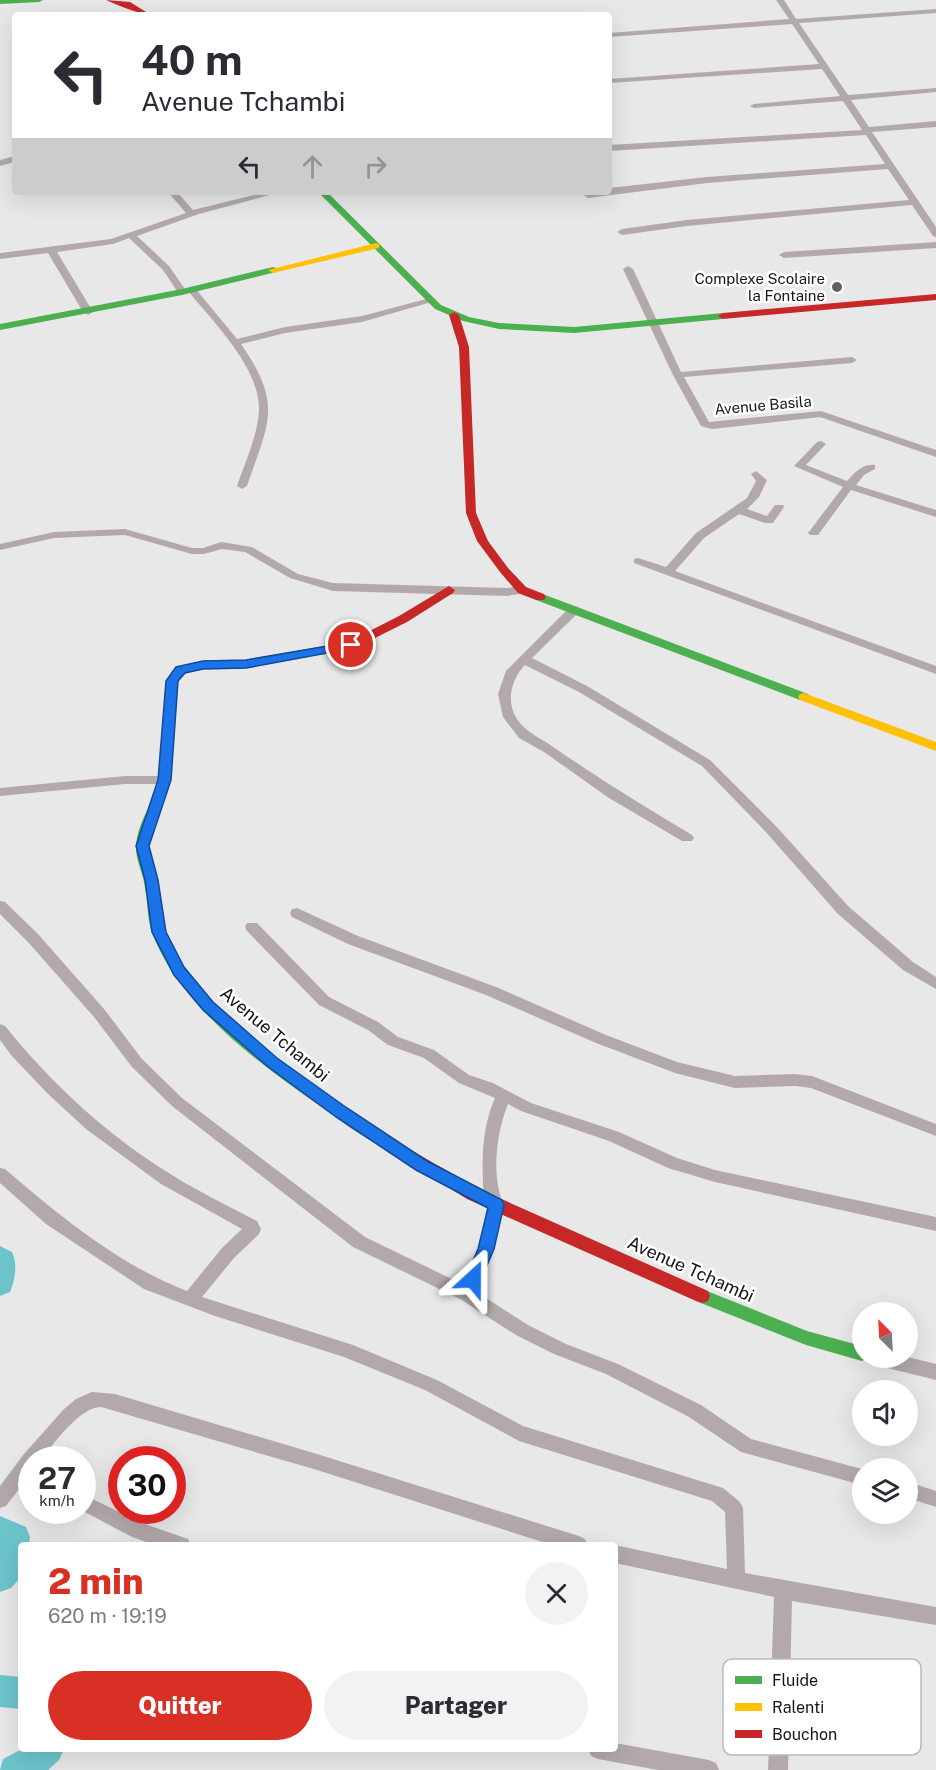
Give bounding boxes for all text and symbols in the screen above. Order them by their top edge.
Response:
text: 40 m [141,35,243,84]
icon: left [42,36,120,114]
text: Avenue Tchambi [141,85,345,117]
icon: left [233,150,266,183]
icon: ahead [296,150,329,183]
icon: right [359,150,392,183]
place label: Complexe Scolaire la Fontaine [694,270,825,304]
marker: Complexe Scolaire la Fontaine [830,280,844,294]
street label: Avenue Basila [714,392,812,418]
pin [325,619,376,670]
icon: arrive [334,628,367,661]
street label: Avenue Tchambi [216,982,334,1086]
street label: Avenue Tchambi [624,1232,758,1306]
position arrow [441,1247,505,1311]
north arrow [852,1302,918,1368]
map controls [852,1302,918,1524]
button: sound [852,1380,918,1446]
speed limit sign: 30 [108,1446,186,1524]
button: layers [852,1458,918,1524]
text: 27 [38,1460,76,1496]
text: km/h [39,1492,75,1509]
text: 2 min [48,1560,144,1602]
button: close [525,1562,588,1625]
text: 620 m · 19:19 [48,1604,167,1628]
legend [723,1659,921,1755]
button: Quitter [48,1671,312,1740]
button: Partager [324,1671,588,1740]
text: Fluide [772,1671,818,1690]
text: Ralenti [772,1698,824,1717]
text: Bouchon [772,1725,837,1744]

